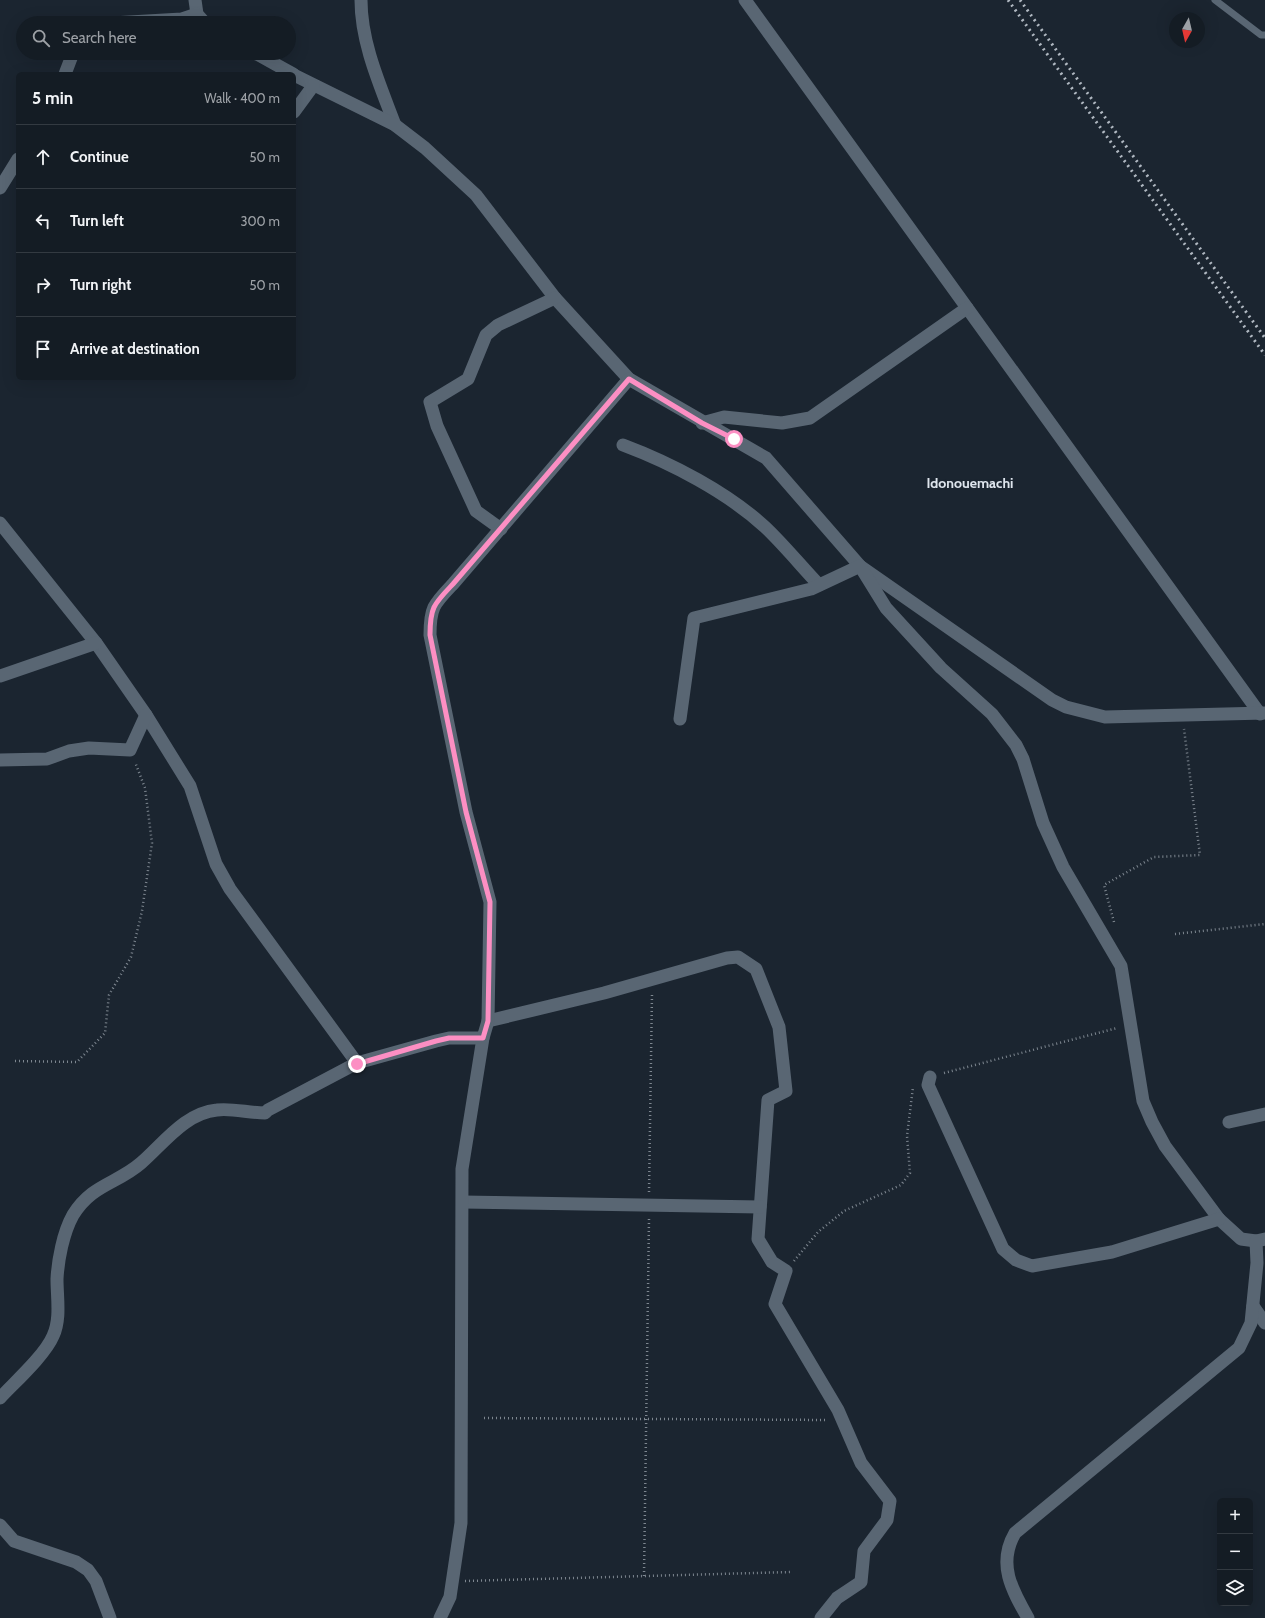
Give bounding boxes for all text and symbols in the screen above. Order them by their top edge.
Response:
north arrow [1169,12,1205,48]
search box [16,16,296,60]
icon: search [30,27,52,49]
text: Search here [62,29,137,47]
text: 5 min [32,88,73,108]
text: Walk · 400 m [204,90,280,106]
icon: ahead [32,146,54,168]
text: Continue [70,148,129,166]
text: 50 m [250,149,280,165]
icon: left [32,210,54,232]
text: Turn left [70,212,124,230]
text: 300 m [240,213,280,229]
icon: right [32,274,54,296]
text: Turn right [70,276,131,294]
text: 50 m [250,277,280,293]
icon: arrive [32,338,54,360]
text: Arrive at destination [70,340,200,358]
route start [725,430,743,448]
district label: Idonouemachi [927,474,1013,492]
route end [348,1055,366,1073]
map controls [1217,1498,1253,1606]
button: + [1217,1498,1253,1534]
button: − [1217,1534,1253,1570]
button: layers [1217,1570,1253,1606]

